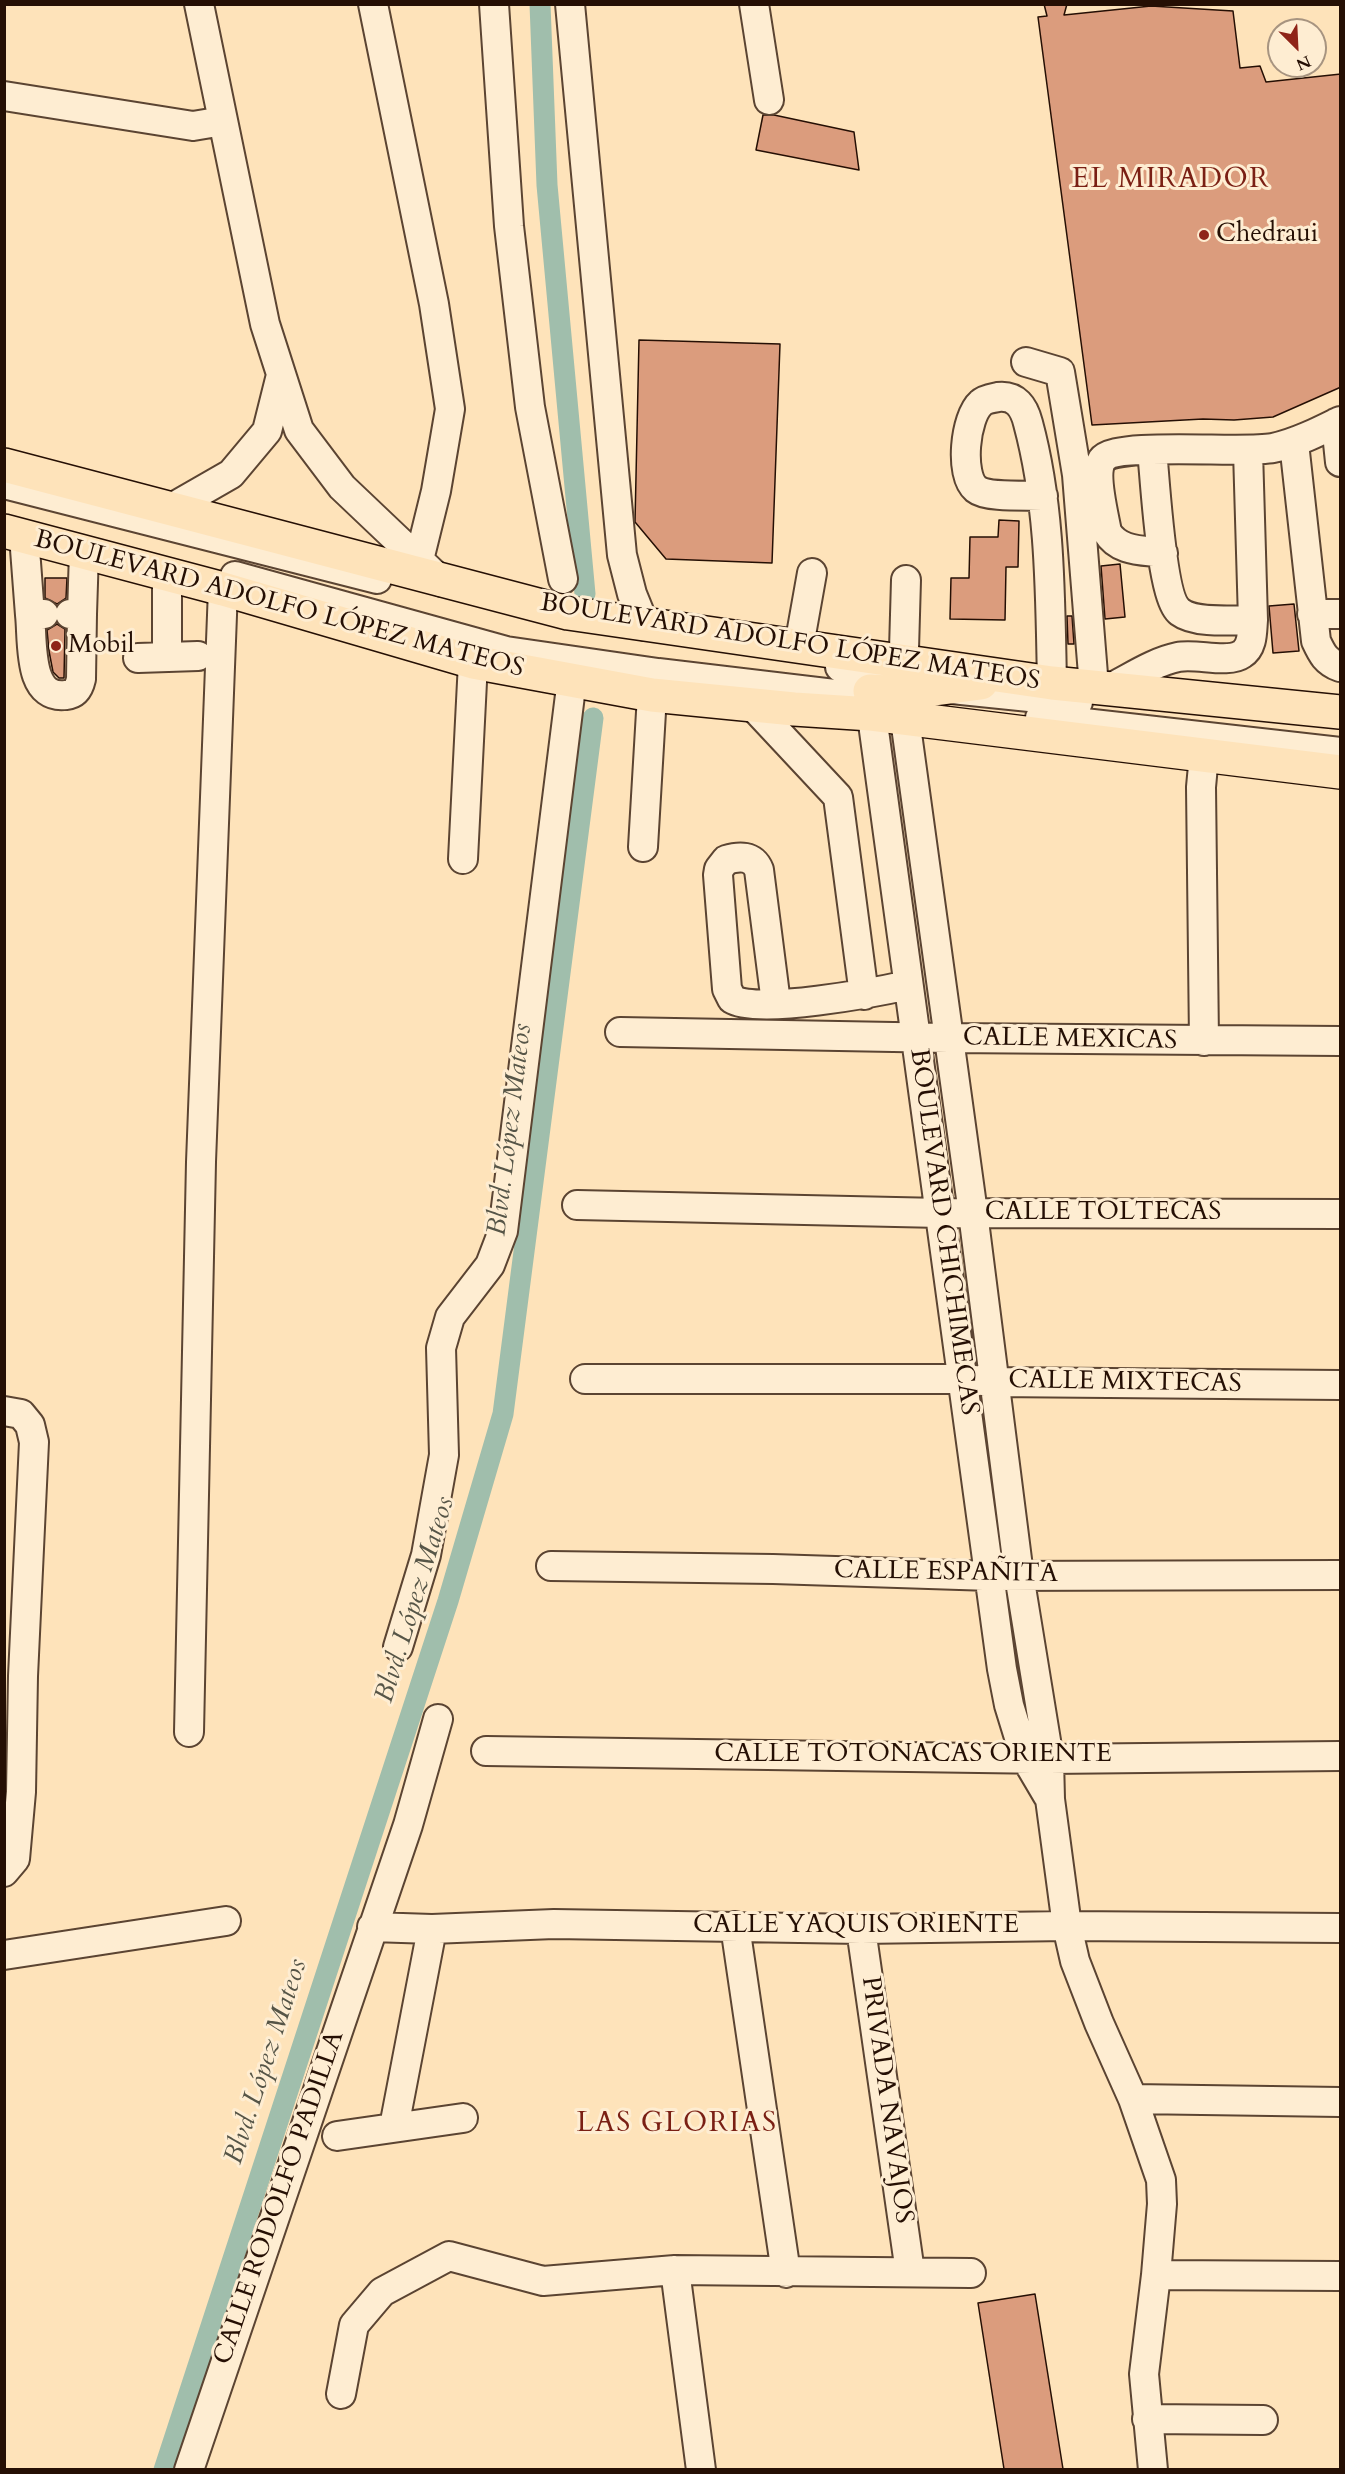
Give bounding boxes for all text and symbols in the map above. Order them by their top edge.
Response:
north arrow [1267,18,1327,78]
text: N [1293,50,1314,75]
district label: EL MIRADOR [1072,164,1270,198]
place label: Chedraui [1216,219,1318,251]
marker: Chedraui [1197,228,1211,242]
street label: BOULEVARD ADOLFO LÓPEZ MATEOS [31,525,527,685]
street label: BOULEVARD ADOLFO LÓPEZ MATEOS [538,588,1042,698]
place label: Mobil [68,630,134,662]
marker: Mobil [49,639,63,653]
water label: Blvd. López Mateos [482,1022,540,1238]
street label: CALLE MEXICAS [963,1023,1177,1057]
street label: BOULEVARD CHICHIMECAS [902,1047,984,1417]
street label: CALLE TOLTECAS [985,1197,1221,1229]
street label: CALLE MIXTECAS [1008,1365,1242,1401]
water label: Blvd. López Mateos [369,1493,463,1707]
street label: CALLE ESPAÑITA [834,1555,1058,1591]
street label: CALLE TOTONACAS ORIENTE [714,1739,1112,1771]
street label: CALLE YAQUIS ORIENTE [693,1910,1019,1942]
water label: Blvd. López Mateos [219,1955,315,2169]
street label: PRIVADA NAVAJOS [853,1975,919,2225]
street label: CALLE RODOLFO PADILLA [208,2027,352,2369]
district label: LAS GLORIAS [576,2108,778,2142]

